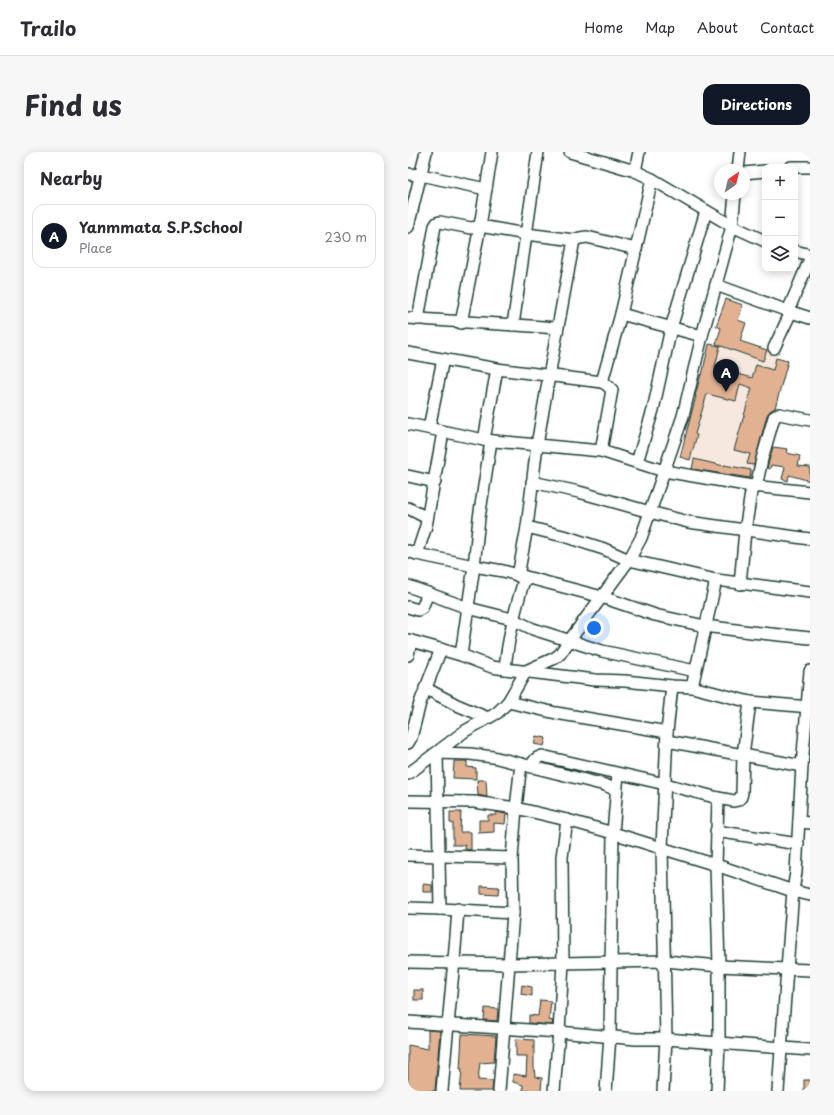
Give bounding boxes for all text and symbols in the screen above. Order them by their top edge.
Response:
text: Trailo [20,14,76,42]
text: Home [584,17,623,38]
text: Map [645,17,675,38]
text: About [697,17,738,38]
text: Contact [760,17,814,38]
text: Find us [24,83,122,126]
button: Directions [703,84,810,125]
north arrow [714,164,750,200]
map controls [762,164,798,272]
button: + [762,164,798,200]
text: Nearby [40,165,102,191]
button: − [762,200,798,236]
text: Yanmmata S.P.School [79,215,243,238]
text: A [49,227,59,246]
text: 230 m [325,227,367,246]
button: layers [762,236,798,272]
text: Place [79,238,112,257]
pin: A [713,359,739,392]
your location [584,618,604,638]

